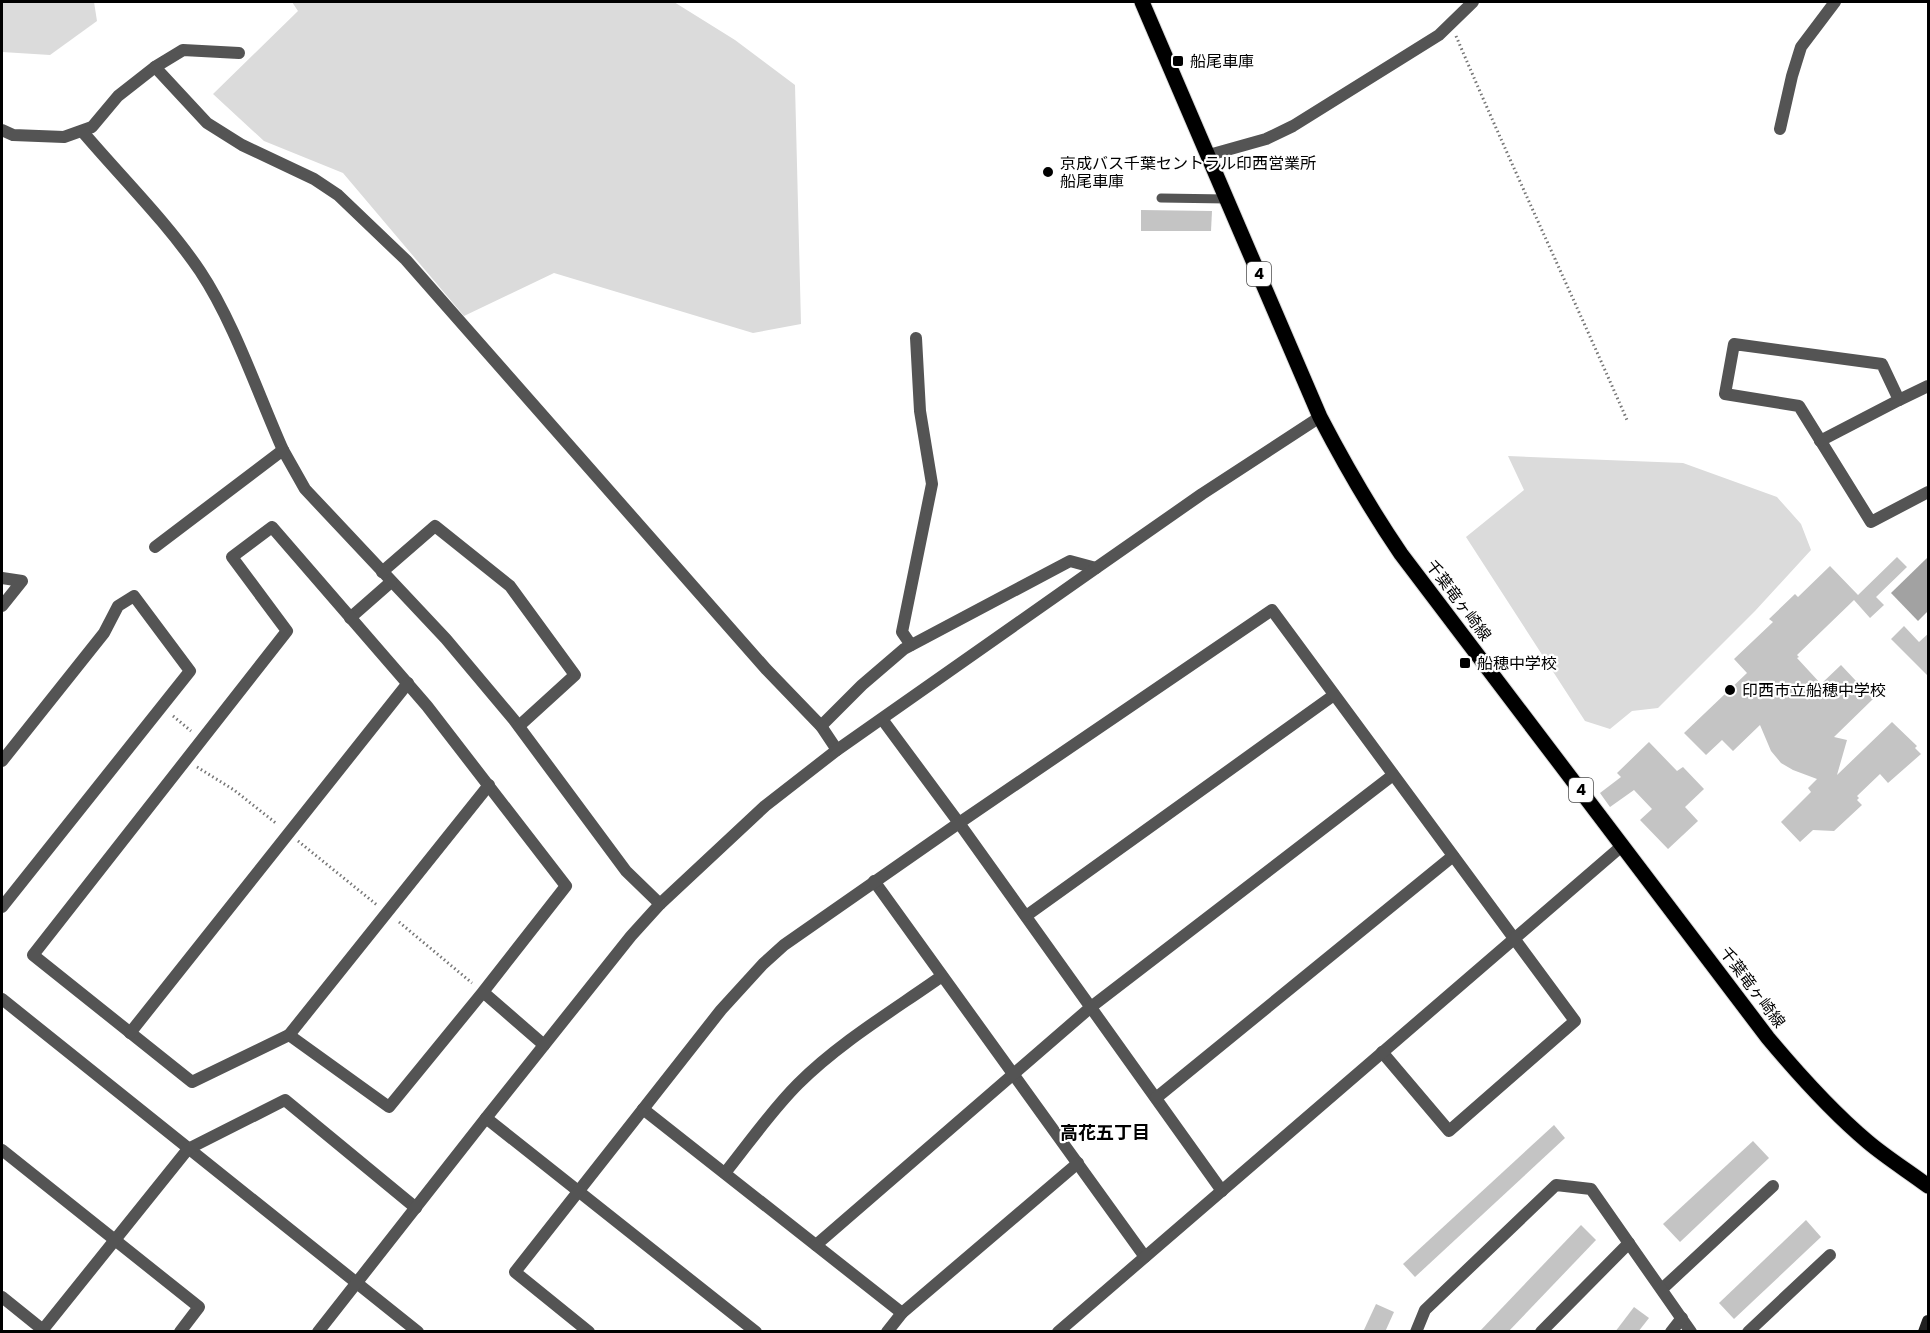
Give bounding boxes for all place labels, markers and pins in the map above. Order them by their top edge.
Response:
place label: 船尾車庫 [1190,50,1254,73]
marker: 船尾車庫 [1171,54,1185,68]
place label: 京成バス千葉セントラル印西営業所 船尾車庫 [1060,152,1316,193]
marker: 京成バス千葉セントラル印西営業所 船尾車庫 [1041,165,1055,179]
place label: 船穂中学校 [1477,652,1557,675]
marker: 船穂中学校 [1458,656,1472,670]
place label: 印西市立船穂中学校 [1742,679,1886,702]
marker: 印西市立船穂中学校 [1723,683,1737,697]

